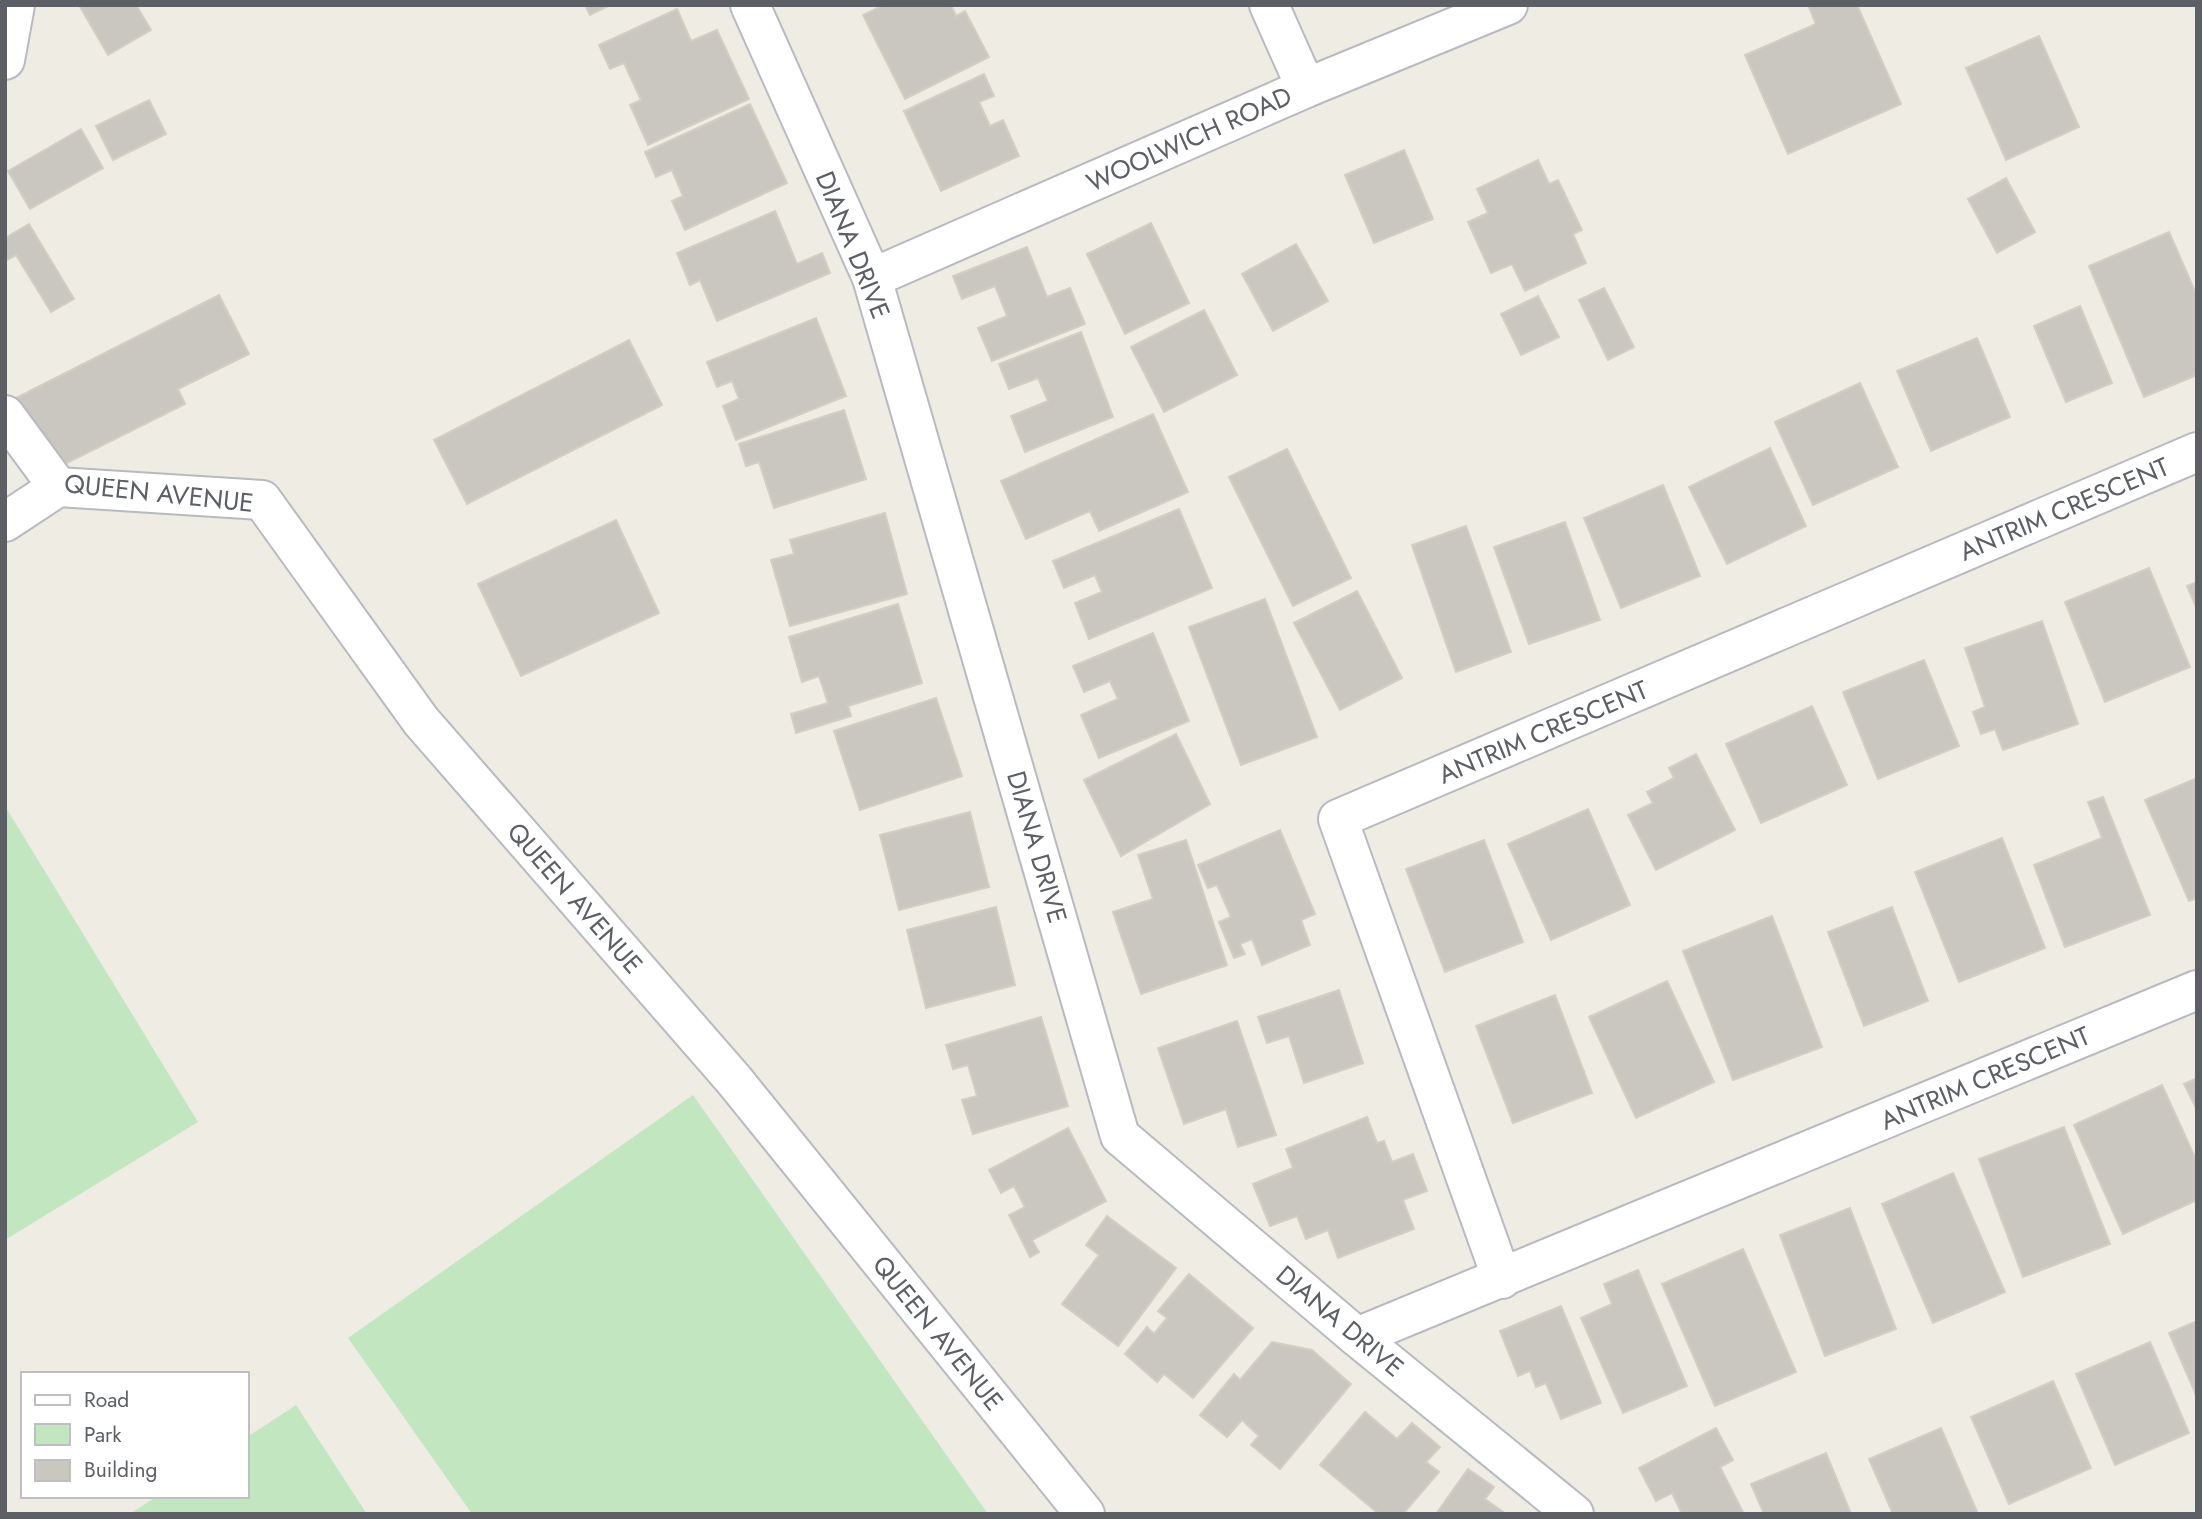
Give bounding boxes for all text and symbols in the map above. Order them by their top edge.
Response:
street label: WOOLWICH ROAD [1080,77,1298,201]
street label: DIANA DRIVE [806,165,900,325]
street label: ANTRIM CRESCENT [1953,448,2175,570]
street label: QUEEN AVENUE [62,464,256,522]
street label: ANTRIM CRESCENT [1432,671,1654,793]
street label: DIANA DRIVE [997,767,1077,927]
street label: QUEEN AVENUE [498,814,652,982]
street label: ANTRIM CRESCENT [1874,1017,2096,1139]
street label: QUEEN AVENUE [863,1247,1013,1419]
street label: DIANA DRIVE [1268,1256,1412,1386]
legend [21,1372,248,1498]
text: Road [84,1385,129,1415]
text: Park [84,1420,122,1450]
text: Building [84,1455,157,1485]

